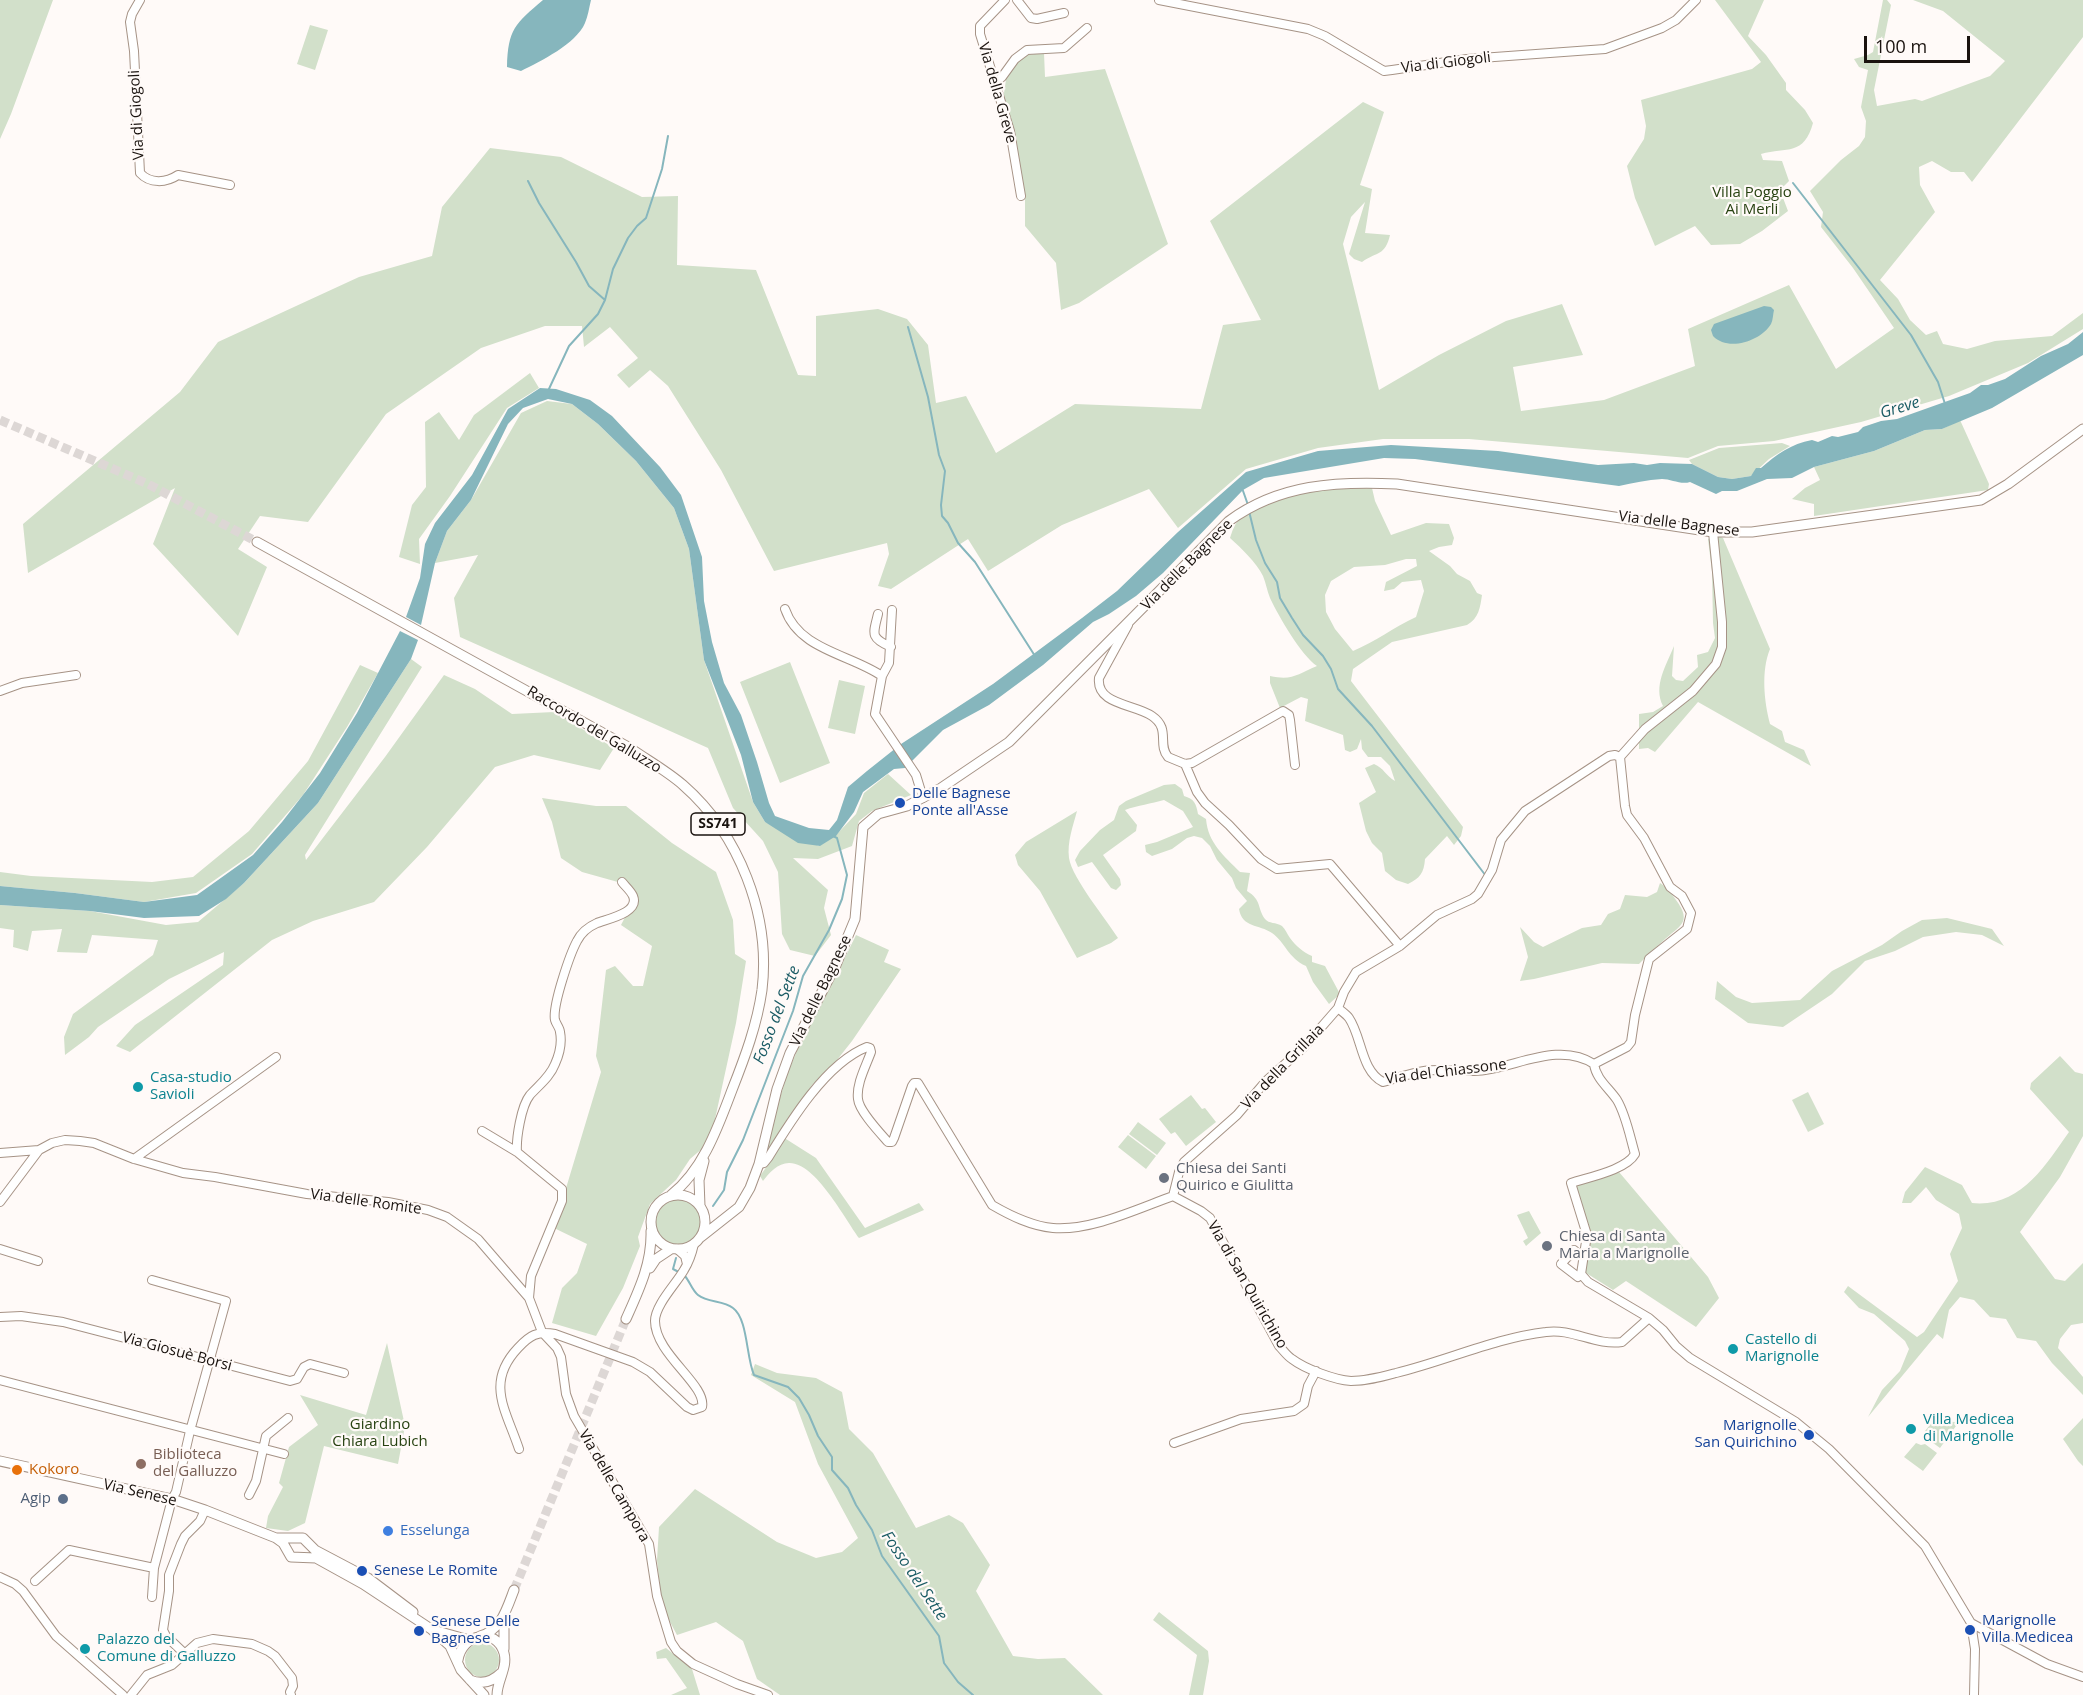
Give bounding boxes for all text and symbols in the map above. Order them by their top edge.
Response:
scale bar [1867,24,1974,62]
text: 100 m [1875,34,1927,58]
street label: Via della Greve [974,41,1020,145]
street label: Via di Giogoli [1400,49,1492,77]
street label: Via di Giogoli [126,69,148,161]
park label: Villa Poggio Ai Merli [1712,184,1792,219]
water label: Greve [1878,393,1922,423]
street label: Via delle Bagnese [1617,508,1741,540]
street label: Via delle Bagnese [1138,516,1236,614]
street label: Raccordo del Galluzzo [524,683,664,777]
place label: Delle Bagnese Ponte all'Asse [912,785,1011,820]
marker: Delle Bagnese Ponte all'Asse [893,796,907,810]
road number: SS741 [691,813,745,835]
street label: Via delle Bagnese [786,932,856,1050]
water label: Fosso del Sette [749,963,805,1067]
street label: Via della Grillaia [1238,1021,1328,1113]
street label: Via del Chiassone [1384,1056,1508,1088]
place label: Casa-studio Savioli [150,1069,232,1104]
marker: Casa-studio Savioli [131,1080,145,1094]
place label: Chiesa dei Santi Quirico e Giulitta [1176,1160,1293,1195]
marker: Chiesa dei Santi Quirico e Giulitta [1157,1171,1171,1185]
street label: Via delle Romite [309,1185,423,1219]
street label: Via di San Quirichino [1203,1218,1291,1352]
place label: Chiesa di Santa Maria a Marignolle [1559,1228,1689,1263]
marker: Chiesa di Santa Maria a Marignolle [1540,1239,1554,1253]
street label: Via Giosuè Borsi [120,1329,234,1375]
place label: Castello di Marignolle [1745,1331,1819,1366]
marker: Castello di Marignolle [1726,1342,1740,1356]
place label: Villa Medicea di Marignolle [1923,1411,2014,1446]
park label: Giardino Chiara Lubich [332,1416,428,1451]
place label: Marignolle San Quirichino [1694,1417,1797,1452]
marker: Villa Medicea di Marignolle [1904,1422,1918,1436]
street label: Via delle Campora [575,1427,653,1545]
marker: Marignolle San Quirichino [1802,1428,1816,1442]
place label: Biblioteca del Galluzzo [153,1446,237,1481]
marker: Biblioteca del Galluzzo [134,1457,148,1471]
place label: Kokoro [29,1461,79,1479]
marker: Kokoro [10,1463,24,1477]
street label: Via Senese [102,1476,178,1510]
place label: Agip [20,1490,51,1508]
marker: Agip [56,1492,70,1506]
place label: Esselunga [400,1522,470,1540]
marker: Esselunga [381,1524,395,1538]
water label: Fosso del Sette [877,1528,951,1624]
place label: Senese Le Romite [374,1562,498,1580]
marker: Senese Le Romite [355,1564,369,1578]
place label: Marignolle Villa Medicea [1982,1612,2073,1647]
place label: Senese Delle Bagnese [431,1613,520,1648]
marker: Marignolle Villa Medicea [1963,1623,1977,1637]
marker: Senese Delle Bagnese [412,1624,426,1638]
place label: Palazzo del Comune di Galluzzo [97,1631,236,1666]
marker: Palazzo del Comune di Galluzzo [78,1642,92,1656]

